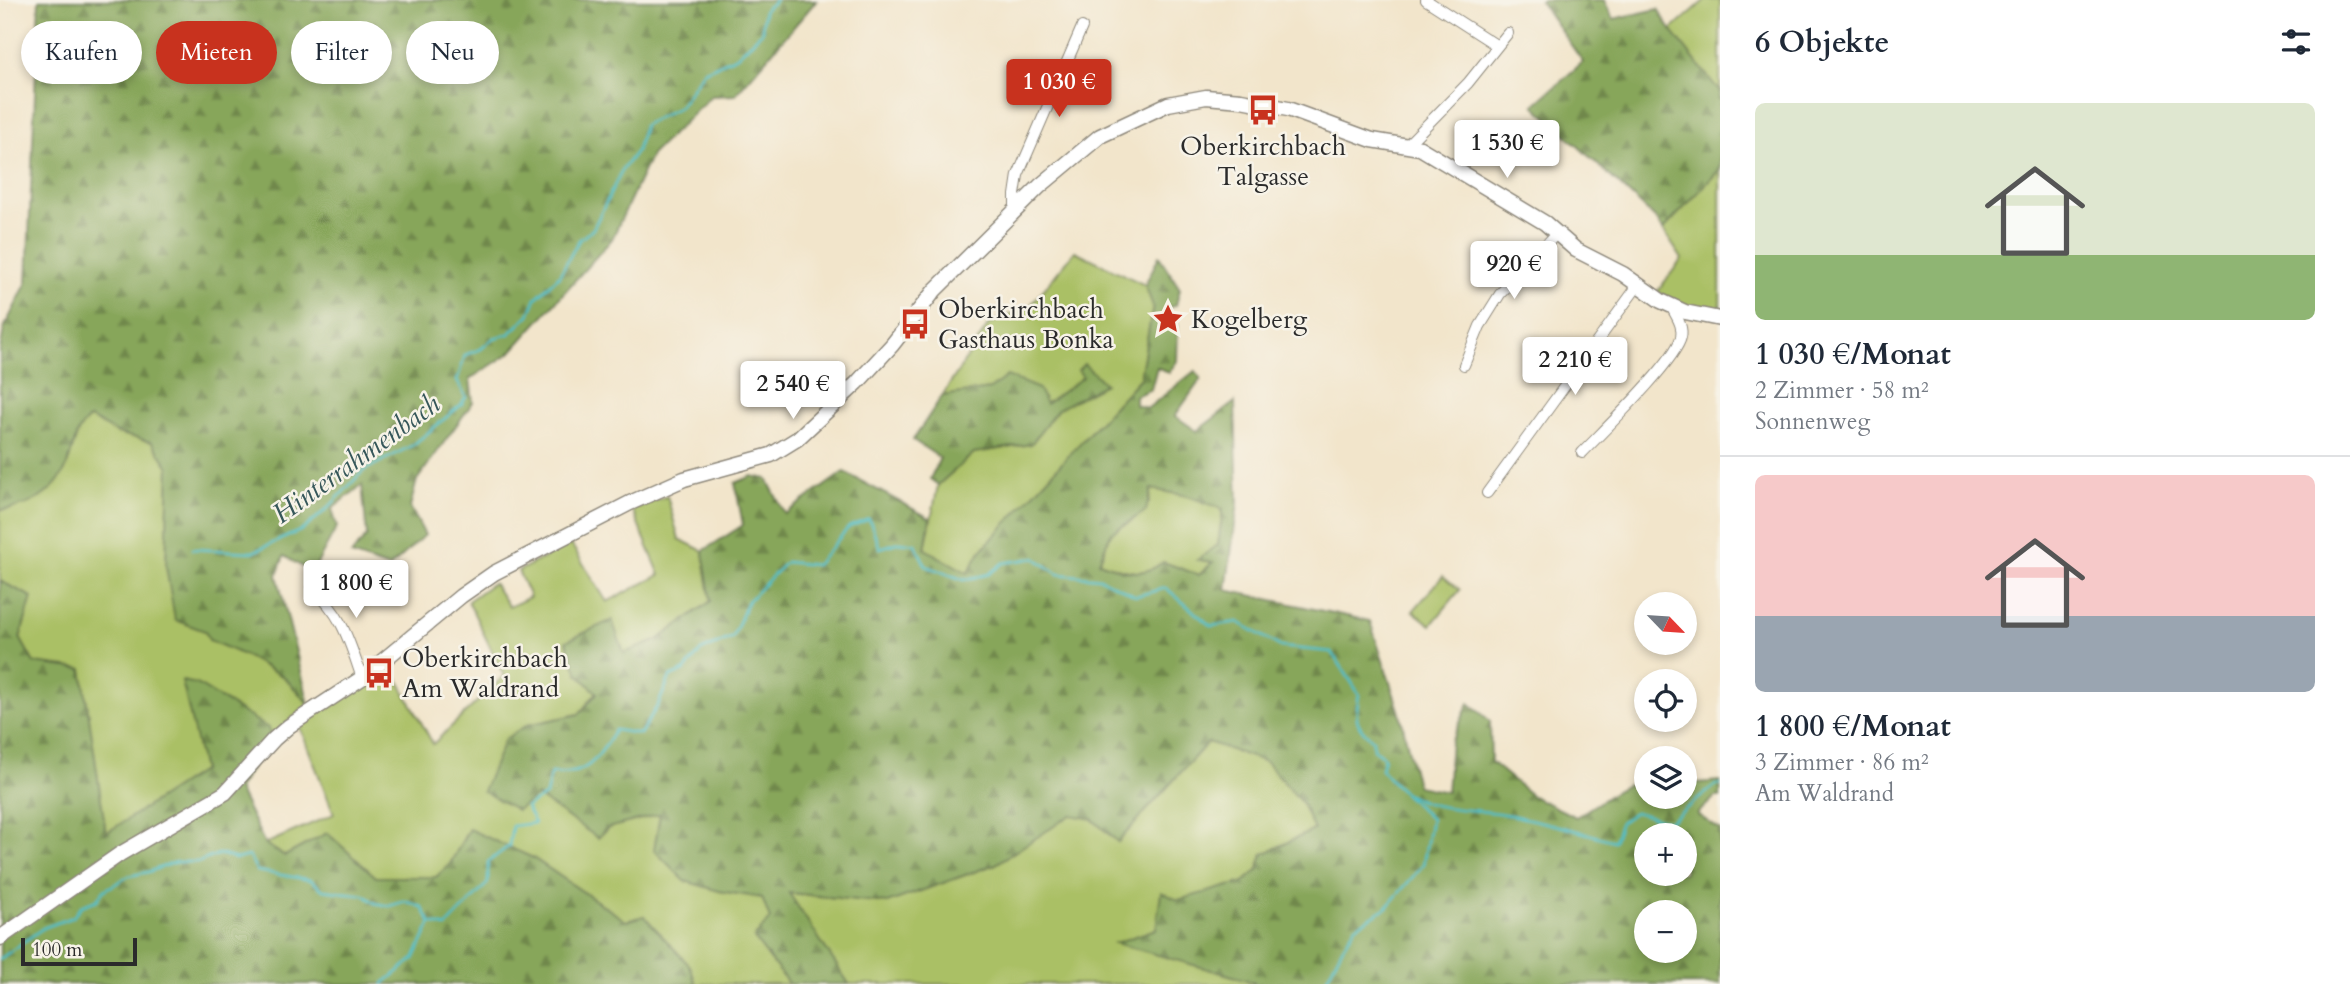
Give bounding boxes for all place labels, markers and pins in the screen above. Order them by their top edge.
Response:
pin: 1 030 € [994,60,1124,119]
bus stop icon: Oberkirchbach Talgasse [1246,93,1280,127]
pin: 1 530 € [1442,120,1572,180]
place label: Oberkirchbach Talgasse [1180,129,1346,194]
pin: 920 € [1465,242,1563,301]
place label: Oberkirchbach Gasthaus Bonka [938,292,1114,357]
place icon: Kogelberg [1151,302,1185,336]
place label: Kogelberg [1191,302,1308,337]
bus stop icon: Oberkirchbach Gasthaus Bonka [898,307,932,341]
pin: 2 210 € [1510,338,1640,397]
pin: 2 540 € [728,362,858,421]
pin: 1 800 € [291,560,421,620]
place label: Oberkirchbach Am Waldrand [402,641,568,706]
bus stop icon: Oberkirchbach Am Waldrand [362,656,396,690]

